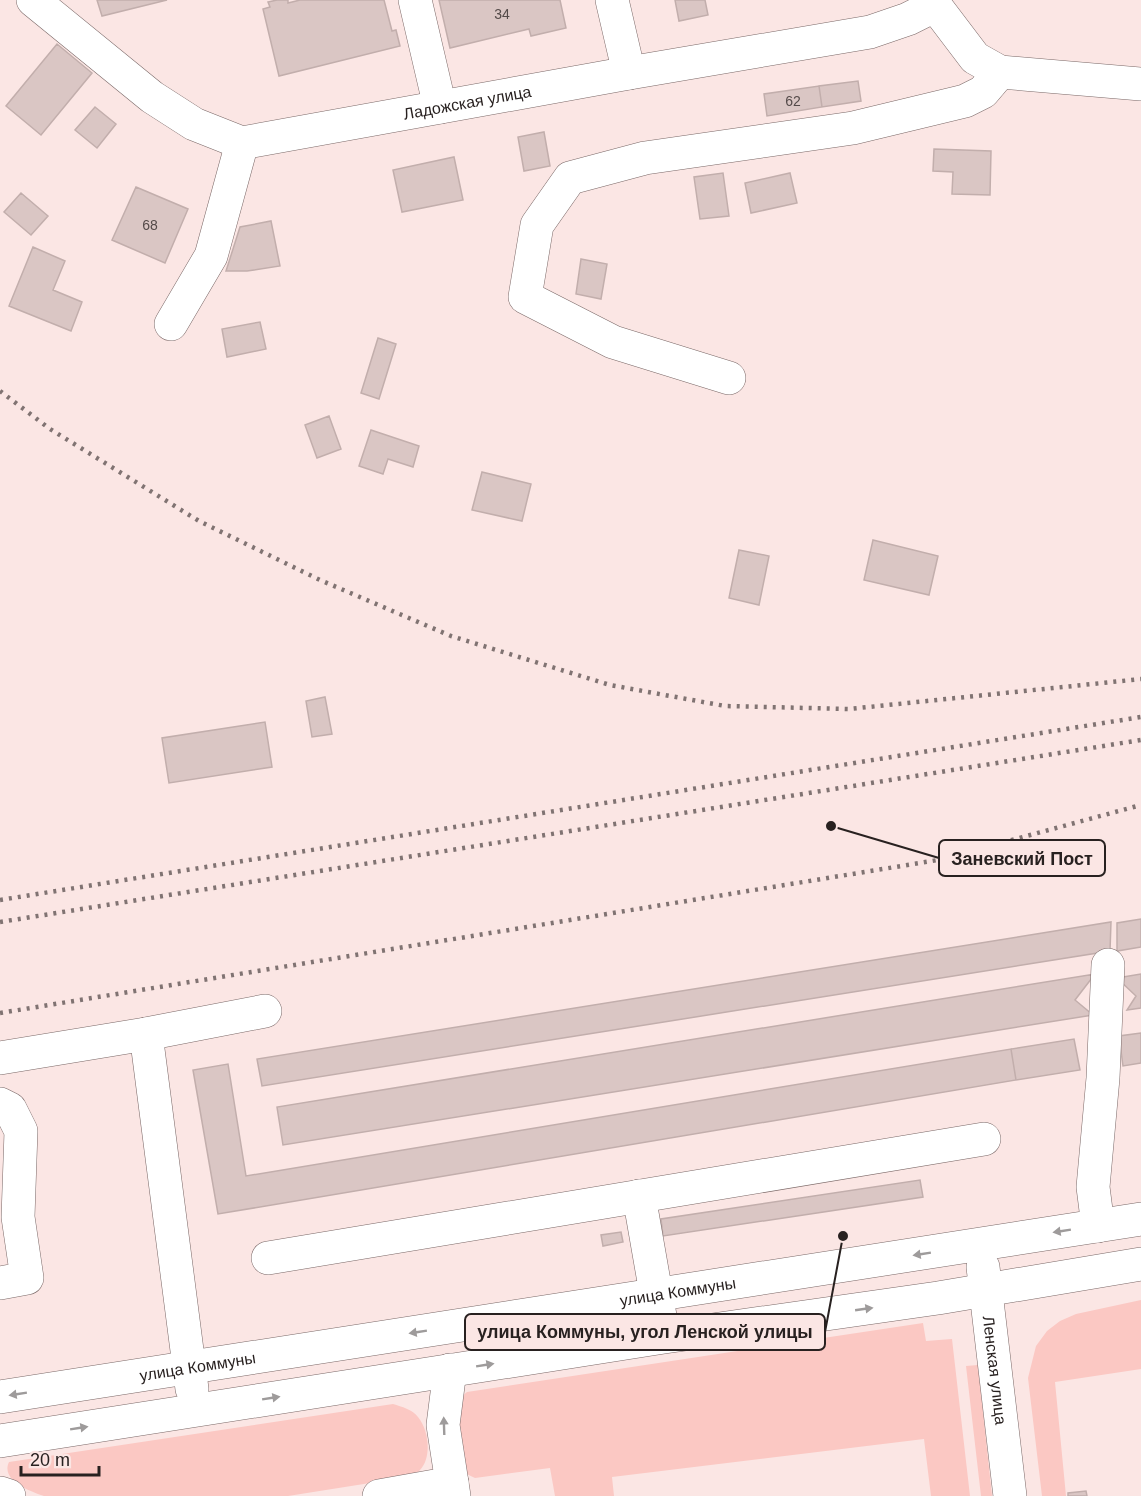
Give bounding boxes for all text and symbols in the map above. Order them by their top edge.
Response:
house number: 34 [494,6,510,22]
street label: Ладожская улица [402,83,533,123]
house number: 62 [785,93,801,109]
house number: 68 [142,217,158,233]
callout: Заневский Пост [939,840,1105,876]
text: Заневский Пост [951,849,1093,869]
one-way arrow [1053,1227,1072,1236]
one-way arrow [912,1249,931,1258]
street label: улица Коммуны [619,1274,737,1309]
one-way arrow [855,1304,874,1313]
callout: улица Коммуны, угол Ленской улицы [465,1314,825,1350]
street label: Ленская улица [980,1315,1010,1426]
text: улица Коммуны, угол Ленской улицы [477,1322,813,1342]
one-way arrow [409,1328,428,1337]
street label: улица Коммуны [138,1349,257,1384]
one-way arrow [475,1360,494,1369]
one-way arrow [8,1390,27,1399]
one-way arrow [262,1394,281,1403]
one-way arrow [440,1417,449,1436]
one-way arrow [69,1424,88,1433]
scale bar [21,1439,99,1477]
text: 20 m [30,1450,70,1470]

